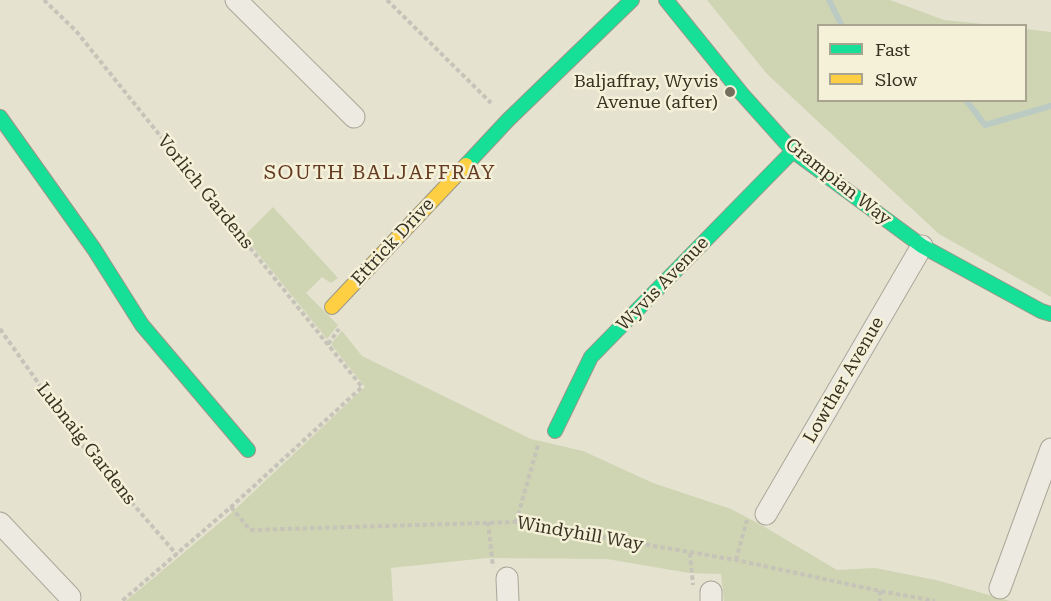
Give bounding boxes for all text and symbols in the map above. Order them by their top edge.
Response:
legend [817,24,1027,102]
text: Fast [875,39,910,60]
text: Slow [875,69,917,90]
place label: Baljaffray, Wyvis Avenue (after) [574,71,718,113]
marker: Baljaffray, Wyvis Avenue (after) [723,85,737,99]
street label: Vorlich Gardens [152,131,258,253]
street label: Grampian Way [781,134,895,230]
district label: SOUTH BALJAFFRAY [264,161,496,185]
street label: Ettrick Drive [347,194,439,290]
street label: Wyvis Avenue [613,232,713,336]
street label: Lowther Avenue [799,313,889,447]
street label: Lubnaig Gardens [32,379,140,509]
street label: Windyhill Way [515,512,645,556]

